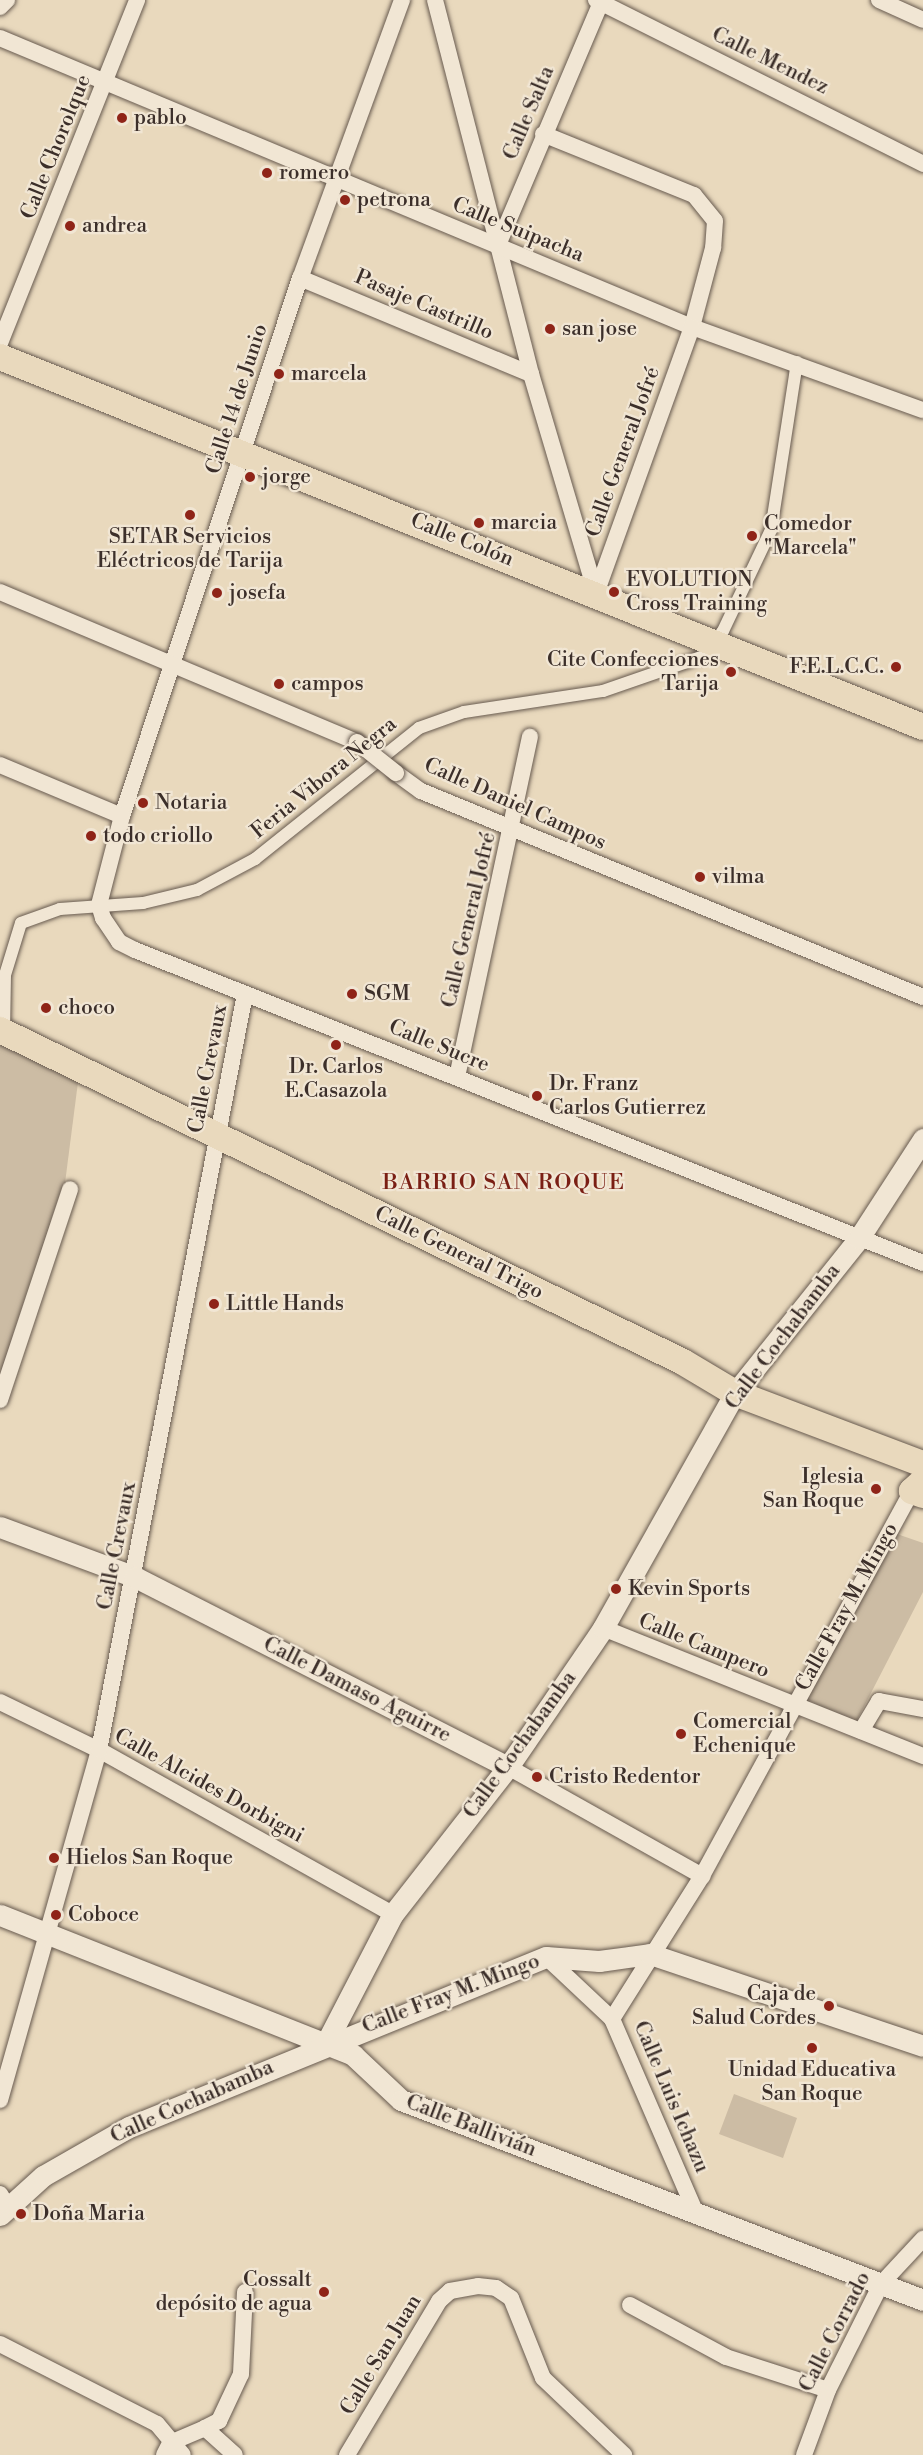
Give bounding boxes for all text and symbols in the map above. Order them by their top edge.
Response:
street label: Calle Mendez [708,22,832,100]
street label: Calle Salta [498,62,560,164]
street label: Calle Chorolque [16,71,96,223]
place label: pablo [134,105,187,131]
marker: pablo [115,111,129,125]
place label: romero [279,160,349,186]
marker: romero [260,166,274,180]
place label: petrona [357,187,431,213]
street label: Calle Suipacha [449,192,587,268]
marker: petrona [338,193,352,207]
place label: andrea [82,213,147,239]
marker: andrea [63,219,77,233]
street label: Pasaje Castrillo [351,265,497,345]
place label: san jose [562,316,637,342]
street label: Calle 14 de Junio [201,321,273,477]
marker: san jose [543,322,557,336]
place label: marcela [291,361,367,387]
street label: Calle General Jofré [580,363,666,541]
marker: marcela [272,367,286,381]
place label: jorge [262,464,311,490]
marker: jorge [243,470,257,484]
marker: SETAR Servicios Eléctricos de Tarija [183,508,197,522]
street label: Calle Colón [407,508,517,572]
place label: marcia [491,510,557,536]
place label: Comedor "Marcela" [764,511,857,561]
marker: marcia [472,516,486,530]
place label: SETAR Servicios Eléctricos de Tarija [97,524,283,574]
marker: Comedor "Marcela" [745,529,759,543]
place label: EVOLUTION Cross Training [626,567,767,617]
place label: josefa [229,580,286,606]
marker: EVOLUTION Cross Training [607,585,621,599]
marker: josefa [210,586,224,600]
place label: Cite Confecciones Tarija [547,647,719,697]
place label: F.E.L.C.C. [789,654,884,680]
marker: F.E.L.C.C. [889,660,903,674]
marker: Cite Confecciones Tarija [724,665,738,679]
place label: campos [291,671,364,697]
marker: campos [272,677,286,691]
street label: Feria Vibora Negra [246,712,402,844]
street label: Calle Daniel Campos [420,753,610,855]
place label: Notaria [155,790,227,816]
marker: Notaria [136,796,150,810]
place label: todo criollo [103,823,213,849]
marker: todo criollo [84,829,98,843]
street label: Calle General Jofré [437,830,501,1010]
place label: vilma [712,864,765,890]
marker: vilma [693,870,707,884]
place label: SGM [364,981,410,1007]
marker: SGM [345,987,359,1001]
place label: choco [58,995,115,1021]
marker: choco [39,1001,53,1015]
street label: Calle Crevaux [183,1003,233,1135]
street label: Calle Sucre [385,1014,493,1078]
marker: Dr. Carlos E.Casazola [329,1038,343,1052]
place label: Dr. Carlos E.Casazola [285,1054,387,1104]
place label: Dr. Franz Carlos Gutierrez [549,1071,706,1121]
marker: Dr. Franz Carlos Gutierrez [530,1089,544,1103]
district label: BARRIO SAN ROQUE [383,1170,625,1196]
street label: Calle General Trigo [370,1201,548,1305]
street label: Calle Cochabamba [720,1259,846,1415]
place label: Little Hands [226,1291,344,1317]
marker: Little Hands [207,1297,221,1311]
place label: Iglesia San Roque [763,1464,864,1514]
street label: Calle Crevaux [92,1480,142,1612]
marker: Iglesia San Roque [869,1482,883,1496]
street label: Calle Fray M. Mingo [790,1519,904,1695]
place label: Kevin Sports [628,1576,750,1602]
marker: Kevin Sports [609,1582,623,1596]
street label: Calle Campero [635,1608,773,1684]
street label: Calle Damaso Aguirre [259,1632,455,1748]
street label: Calle Cochabamba [458,1666,582,1824]
place label: Comercial Echenique [693,1709,796,1759]
street label: Calle Alcides Dorbigni [110,1723,308,1849]
marker: Comercial Echenique [674,1727,688,1741]
place label: Cristo Redentor [549,1764,701,1790]
marker: Cristo Redentor [530,1770,544,1784]
place label: Hielos San Roque [66,1845,233,1871]
marker: Hielos San Roque [47,1851,61,1865]
place label: Coboce [68,1902,139,1928]
marker: Coboce [49,1908,63,1922]
street label: Calle Fray M. Mingo [359,1948,543,2040]
place label: Caja de Salud Cordes [692,1981,816,2031]
marker: Caja de Salud Cordes [820,1997,838,2015]
street label: Calle Luis Ichazu [628,2017,714,2177]
marker: Unidad Educativa San Roque [805,2041,819,2055]
street label: Calle Cochabamba [107,2055,277,2149]
place label: Unidad Educativa San Roque [728,2057,896,2107]
street label: Calle Ballivián [402,2090,540,2162]
place label: Doña Maria [33,2201,145,2227]
marker: Doña Maria [14,2207,28,2221]
place label: Cossalt depósito de agua [155,2267,312,2317]
street label: Calle Corrado [794,2268,876,2396]
marker: Cossalt depósito de agua [317,2285,331,2299]
street label: Calle San Juan [335,2290,427,2420]

